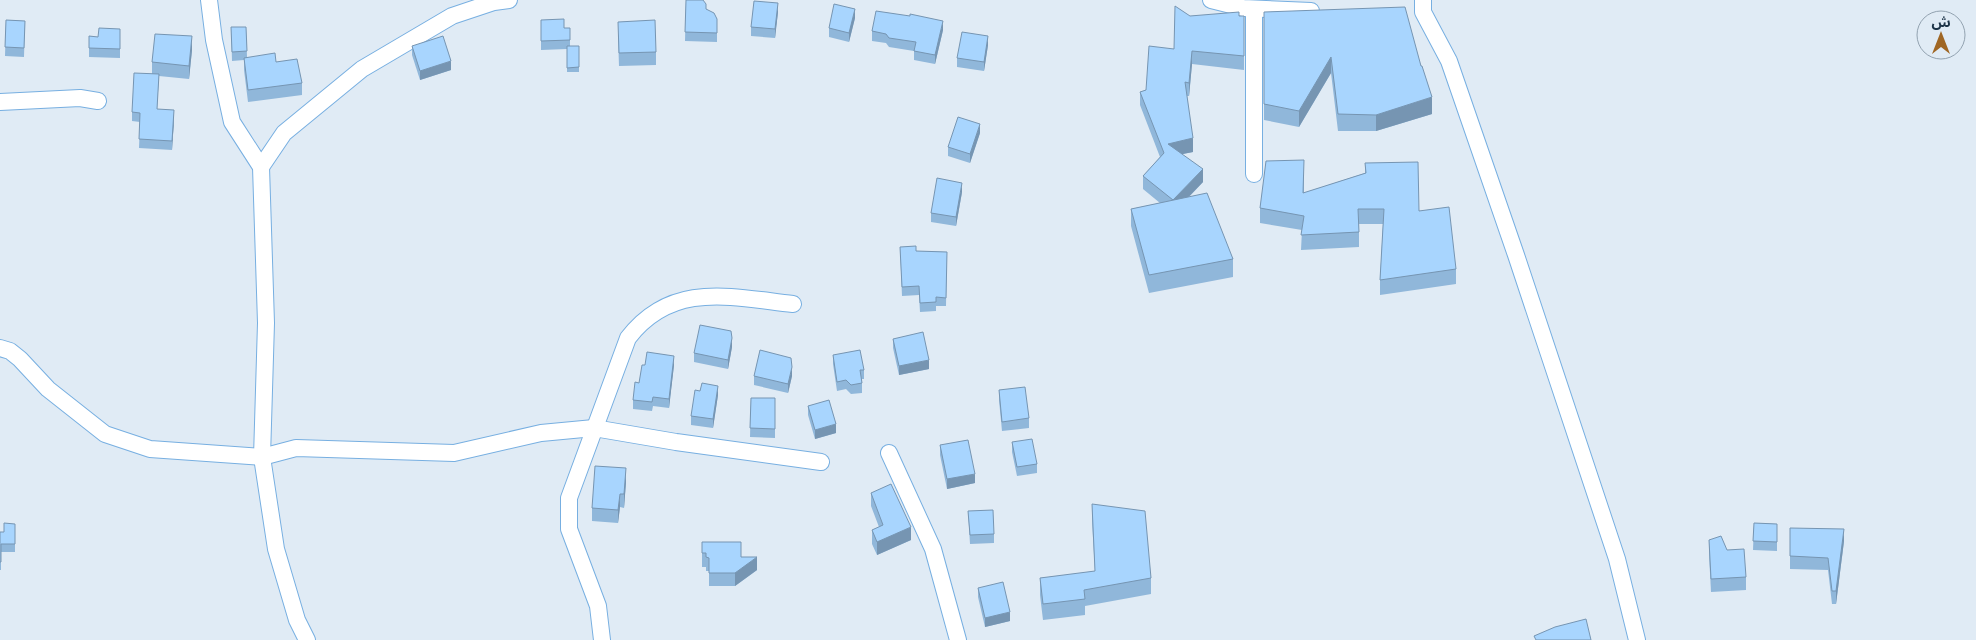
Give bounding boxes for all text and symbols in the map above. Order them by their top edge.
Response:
north arrow [1916,10,1966,60]
text: ش [1931,14,1951,31]

